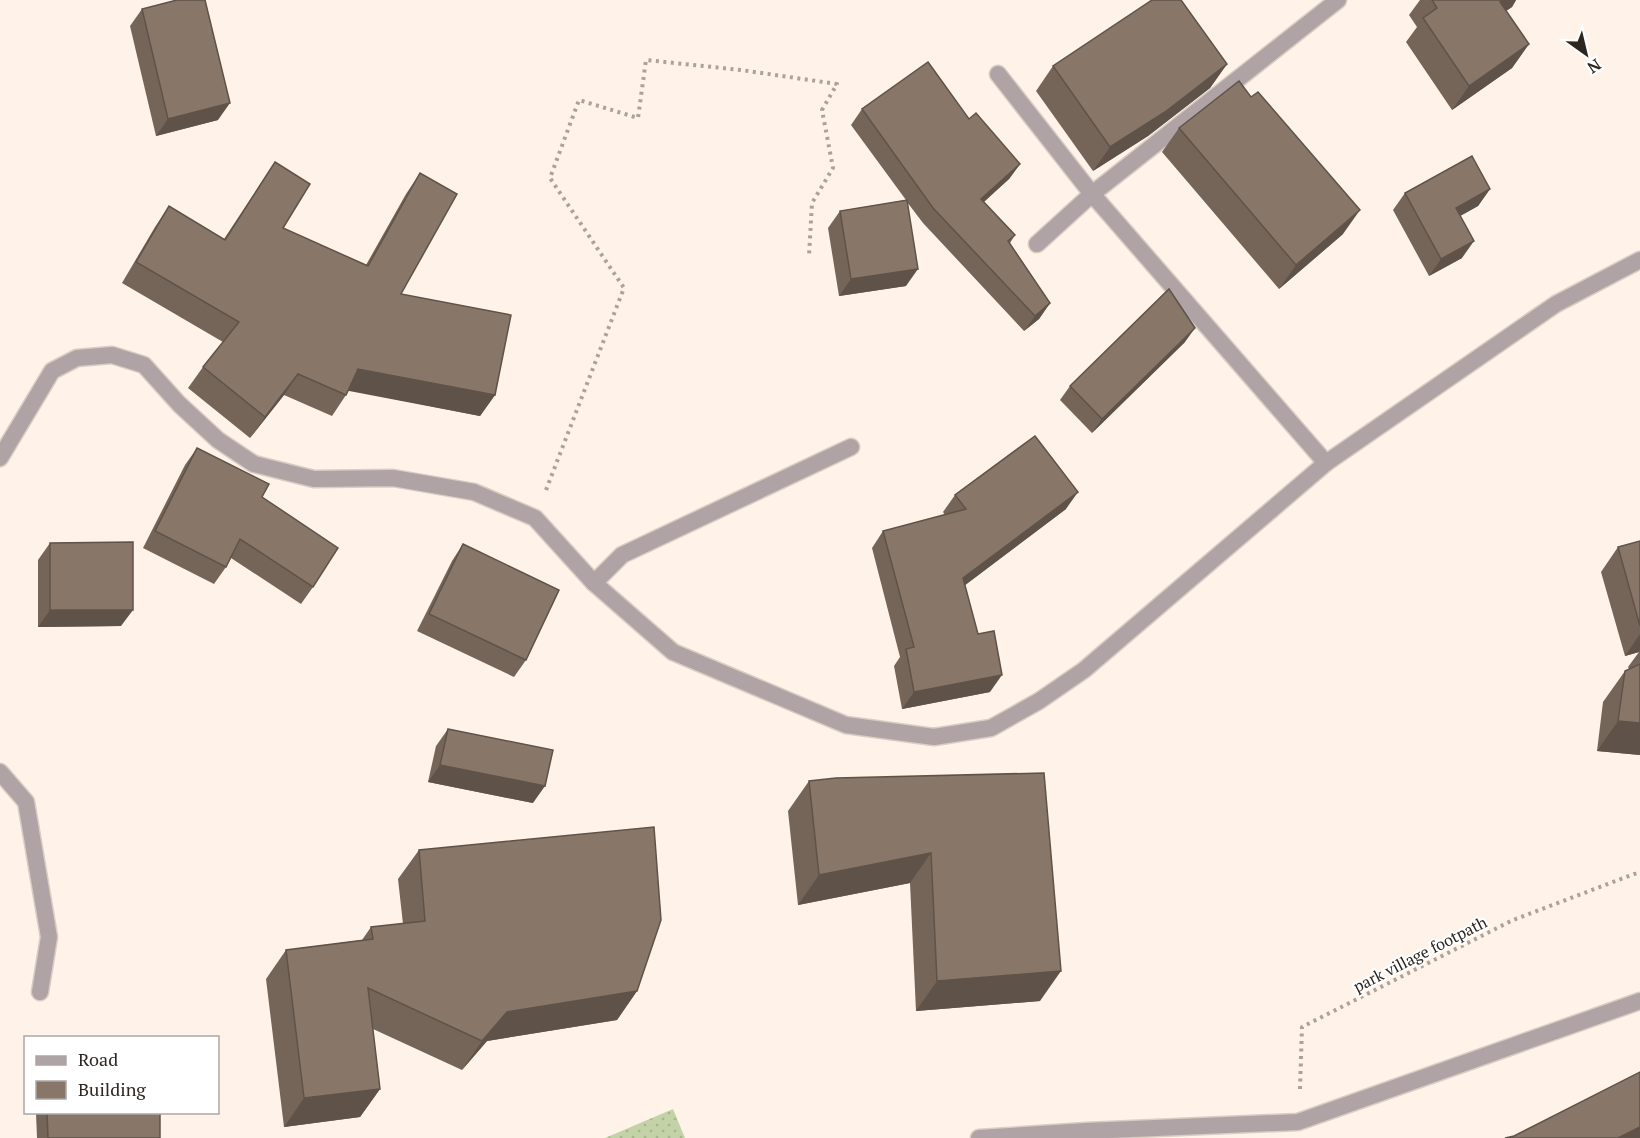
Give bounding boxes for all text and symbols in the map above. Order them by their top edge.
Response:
north arrow [1556,24,1616,84]
text: N [1583,54,1606,79]
street label: park village footpath [1349,910,1491,997]
legend [24,1036,219,1114]
text: Road [78,1047,118,1071]
text: Building [78,1077,146,1101]

